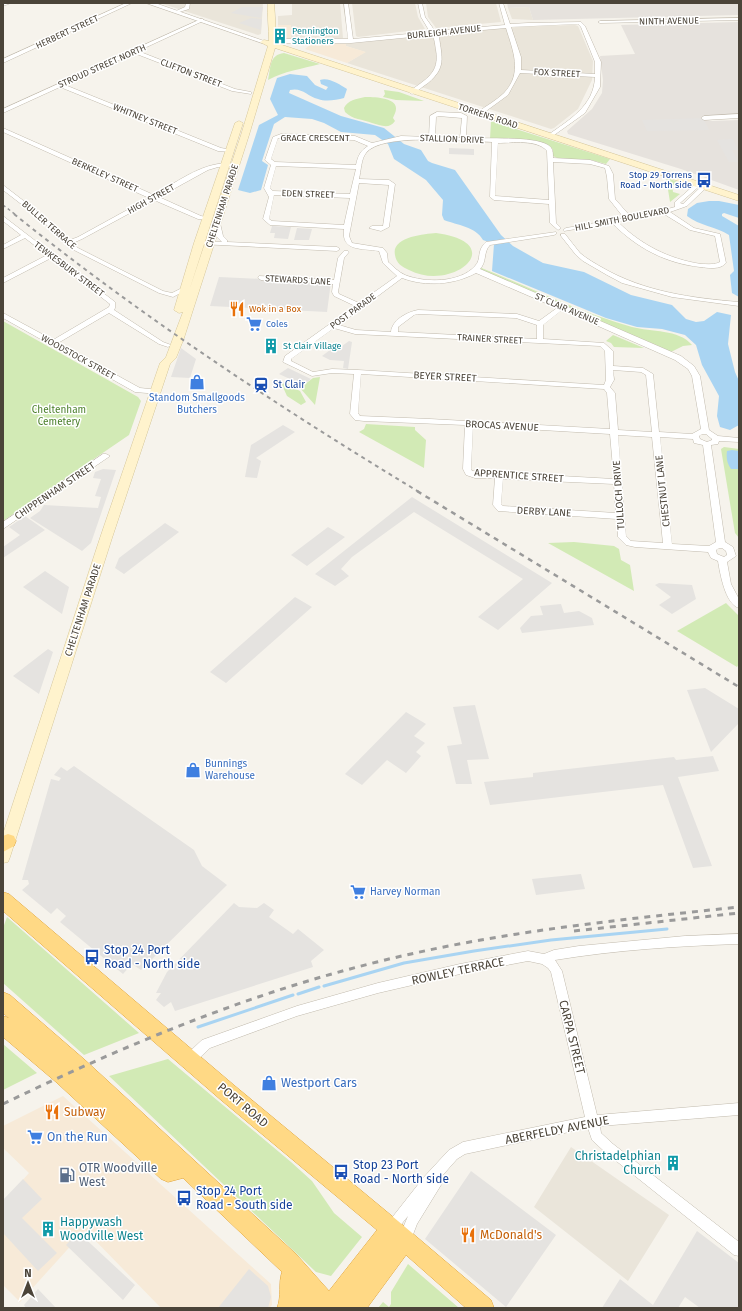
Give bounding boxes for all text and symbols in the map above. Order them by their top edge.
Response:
street label: HERBERT STREET [34,13,100,51]
street label: NINTH AVENUE [639,15,699,27]
street label: BURLEIGH AVENUE [406,23,482,41]
place label: Pennington Stationers [292,26,339,46]
building icon: Pennington Stationers [271,27,289,45]
street label: STROUD STREET NORTH [57,42,147,90]
street label: CLIFTON STREET [159,57,223,89]
street label: FOX STREET [533,67,581,79]
street label: WHITNEY STREET [112,102,179,137]
street label: TORRENS ROAD [457,102,519,130]
street label: GRACE CRESCENT [280,133,350,143]
street label: STALLION DRIVE [420,133,484,145]
street label: BERKELEY STREET [70,156,140,194]
street label: CHELTENHAM PARADE [204,163,240,249]
place label: Stop 29 Torrens Road - North side [620,170,692,190]
bus stop icon: Stop 29 Torrens Road - North side [695,171,713,189]
street label: HIGH STREET [126,182,176,216]
street label: EDEN STREET [281,188,335,200]
street label: BULLER TERRACE [20,199,78,251]
street label: HILL SMITH BOULEVARD [574,205,670,233]
street label: TEWKESBURY STREET [32,239,106,299]
street label: STEWARDS LANE [265,273,331,287]
street label: POST PARADE [328,291,378,331]
street label: ST CLAIR AVENUE [533,291,601,327]
restaurant icon: Wok in a Box [228,300,246,318]
place label: Wok in a Box [249,304,302,314]
supermarket icon: Coles [245,315,263,333]
place label: Coles [266,319,288,329]
street label: TRAINER STREET [457,332,523,346]
street label: WOODSTOCK STREET [39,333,117,382]
building icon: St Clair Village [262,337,280,355]
place label: St Clair Village [283,341,341,351]
street label: BEYER STREET [413,369,478,385]
shop icon: Standom Smallgoods Butchers [188,373,206,391]
station icon: St Clair [252,376,270,394]
place label: St Clair [273,379,305,391]
place label: Standom Smallgoods Butchers [149,392,245,416]
park label: Cheltenham Cemetery [32,404,86,428]
street label: BROCAS AVENUE [465,418,539,434]
street label: CHESTNUT LANE [653,454,673,528]
street label: CHIPPENHAM STREET [12,459,98,522]
street label: TULLOCH DRIVE [611,460,627,530]
street label: APPRENTICE STREET [474,467,565,485]
street label: DERBY LANE [516,505,572,519]
street label: CHELTENHAM PARADE [62,562,104,658]
place label: Bunnings Warehouse [205,758,255,782]
shop icon: Bunnings Warehouse [184,761,202,779]
supermarket icon: Harvey Norman [349,883,367,901]
place label: Harvey Norman [370,886,440,898]
place label: Stop 24 Port Road - North side [104,943,200,971]
bus stop icon: Stop 24 Port Road - North side [83,948,101,966]
street label: ROWLEY TERRACE [410,954,506,988]
street label: CARPA STREET [556,998,588,1076]
shop icon: Westport Cars [260,1074,278,1092]
place label: Westport Cars [281,1076,357,1090]
street label: PORT ROAD [215,1080,271,1130]
restaurant icon: Subway [43,1103,61,1121]
place label: Subway [64,1105,105,1119]
street label: ABERFELDY AVENUE [504,1113,610,1147]
supermarket icon: On the Run [26,1128,44,1146]
place label: On the Run [47,1130,108,1144]
place label: Christadelphian Church [575,1149,661,1177]
building icon: Christadelphian Church [664,1154,682,1172]
place label: Stop 23 Port Road - North side [353,1158,449,1186]
place label: OTR Woodville West [79,1161,157,1189]
bus stop icon: Stop 23 Port Road - North side [332,1163,350,1181]
fuel station icon: OTR Woodville West [58,1166,76,1184]
place label: Stop 24 Port Road - South side [196,1184,293,1212]
bus stop icon: Stop 24 Port Road - South side [175,1189,193,1207]
place label: Happywash Woodville West [60,1215,144,1243]
building icon: Happywash Woodville West [39,1220,57,1238]
restaurant icon: McDonald's [459,1226,477,1244]
place label: McDonald's [480,1228,542,1242]
north arrow [8,1263,48,1303]
text: N [24,1267,32,1280]

